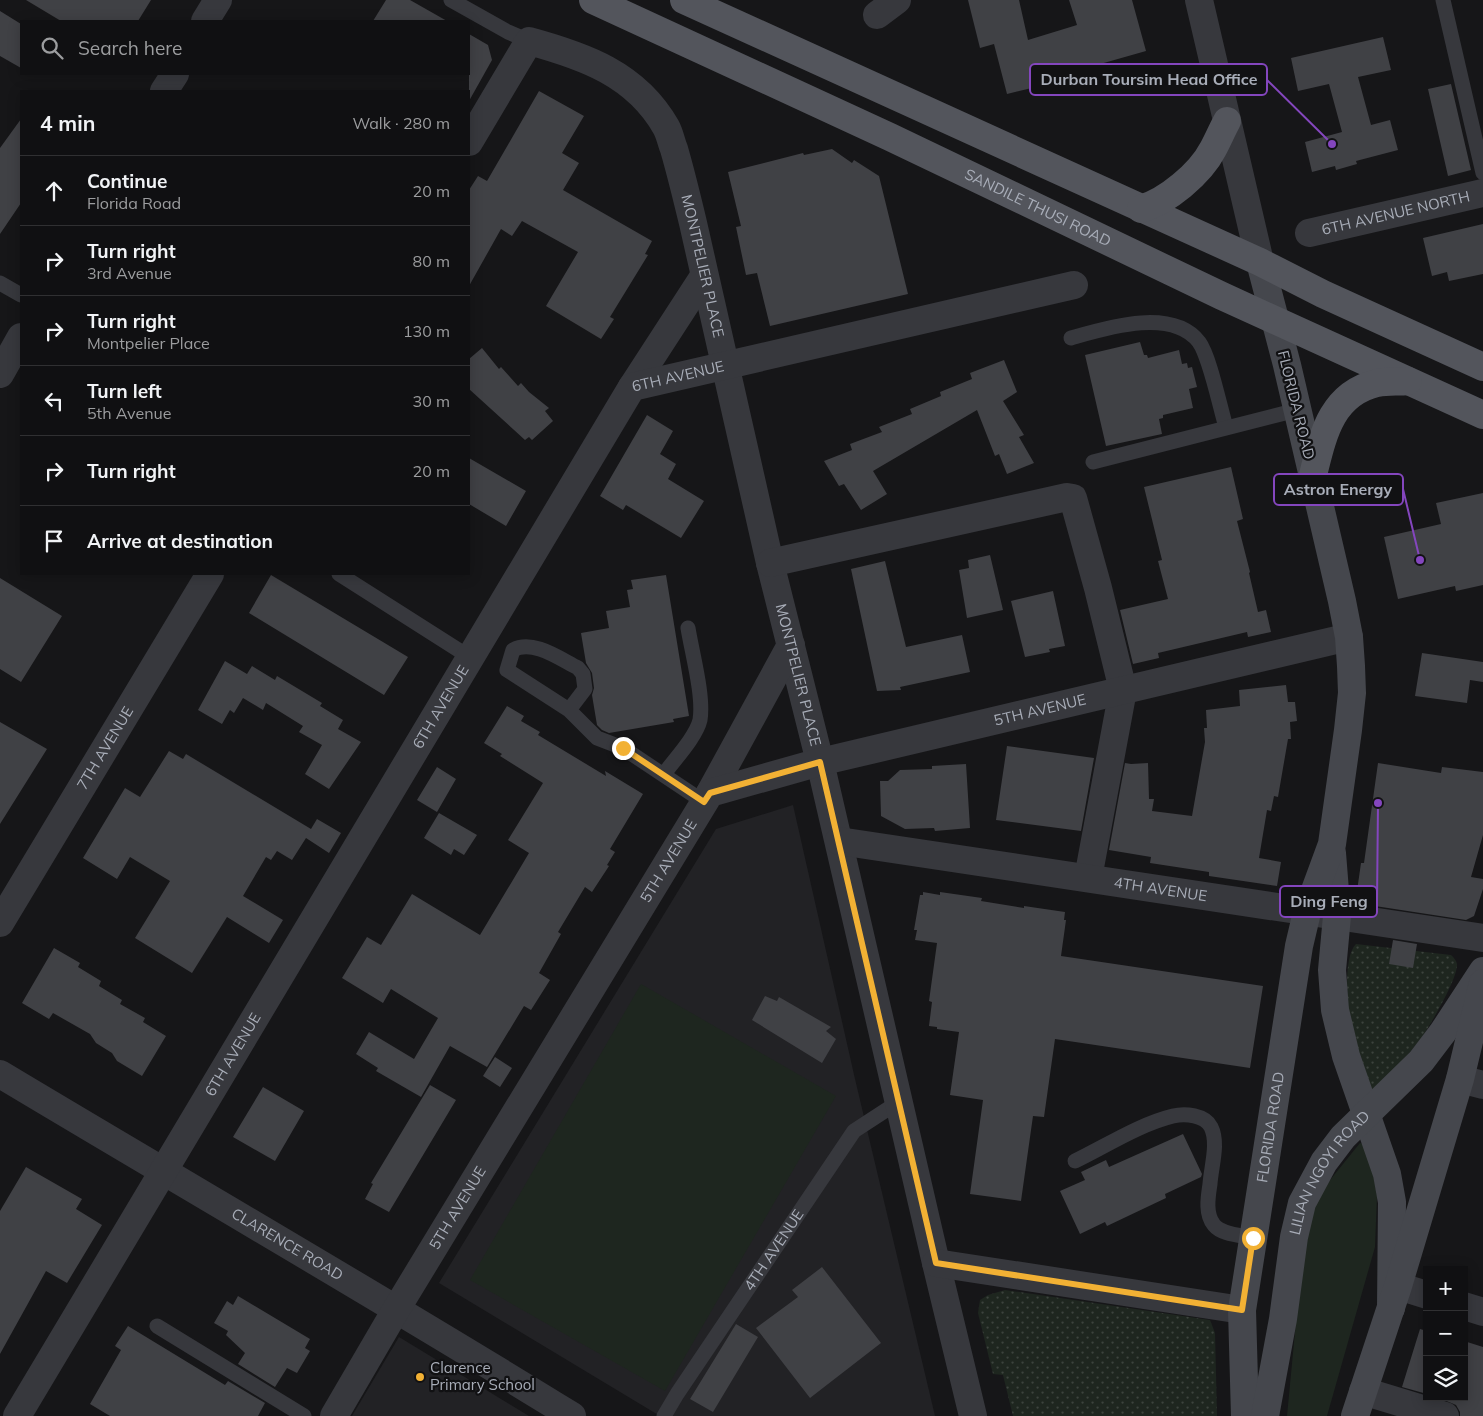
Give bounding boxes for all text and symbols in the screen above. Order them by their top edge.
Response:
search box [20,20,470,75]
icon: search [38,34,66,62]
text: Search here [78,36,182,60]
callout: Durban Toursim Head Office [1030,64,1267,95]
text: Durban Toursim Head Office [1041,69,1258,89]
text: 4 min [40,110,95,136]
text: Walk · 280 m [352,113,450,133]
street label: SANDILE THUSI ROAD [962,164,1114,251]
text: Continue [87,169,167,193]
icon: ahead [40,177,68,205]
text: 20 m [413,181,450,201]
street label: 6TH AVENUE NORTH [1320,186,1472,239]
street label: MONTPELIER PLACE [677,192,729,339]
text: Florida Road [87,193,181,213]
text: Turn right [87,239,176,263]
icon: right [40,247,68,275]
text: 80 m [413,251,450,271]
text: 3rd Avenue [87,263,172,283]
text: Turn right [87,309,176,333]
icon: right [40,317,68,345]
text: 130 m [403,321,450,341]
text: Montpelier Place [87,333,210,353]
street label: FLORIDA ROAD [1274,348,1319,461]
street label: 6TH AVENUE [630,356,726,396]
text: Turn left [87,379,162,403]
icon: left [40,387,68,415]
text: 30 m [413,391,450,411]
text: 5th Avenue [87,403,171,423]
icon: right [40,457,68,485]
text: Turn right [87,459,176,483]
text: 20 m [413,461,450,481]
callout: Astron Energy [1274,474,1403,505]
text: Astron Energy [1284,479,1392,499]
icon: arrive [40,527,68,555]
text: Arrive at destination [87,529,273,553]
street label: MONTPELIER PLACE [772,602,826,748]
street label: 6TH AVENUE [408,661,473,752]
street label: 5TH AVENUE [992,689,1088,730]
street label: 7TH AVENUE [72,703,137,793]
route end [612,737,635,760]
street label: 5TH AVENUE [636,816,701,906]
street label: 4TH AVENUE [1113,873,1209,905]
callout: Ding Feng [1280,886,1377,917]
text: Ding Feng [1290,891,1368,911]
street label: 6TH AVENUE [200,1009,265,1100]
street label: FLORIDA ROAD [1252,1070,1288,1184]
street label: LILIAN NGOYI ROAD [1285,1106,1374,1237]
street label: 5TH AVENUE [425,1163,490,1253]
street label: CLARENCE ROAD [228,1204,347,1284]
street label: 4TH AVENUE [739,1205,808,1294]
route start [1242,1227,1265,1250]
map controls [1423,1266,1468,1401]
button: + [1423,1266,1468,1311]
button: − [1423,1311,1468,1356]
button: layers [1423,1356,1468,1401]
place label: Clarence Primary School [430,1358,535,1394]
marker: Clarence Primary School [414,1371,426,1383]

